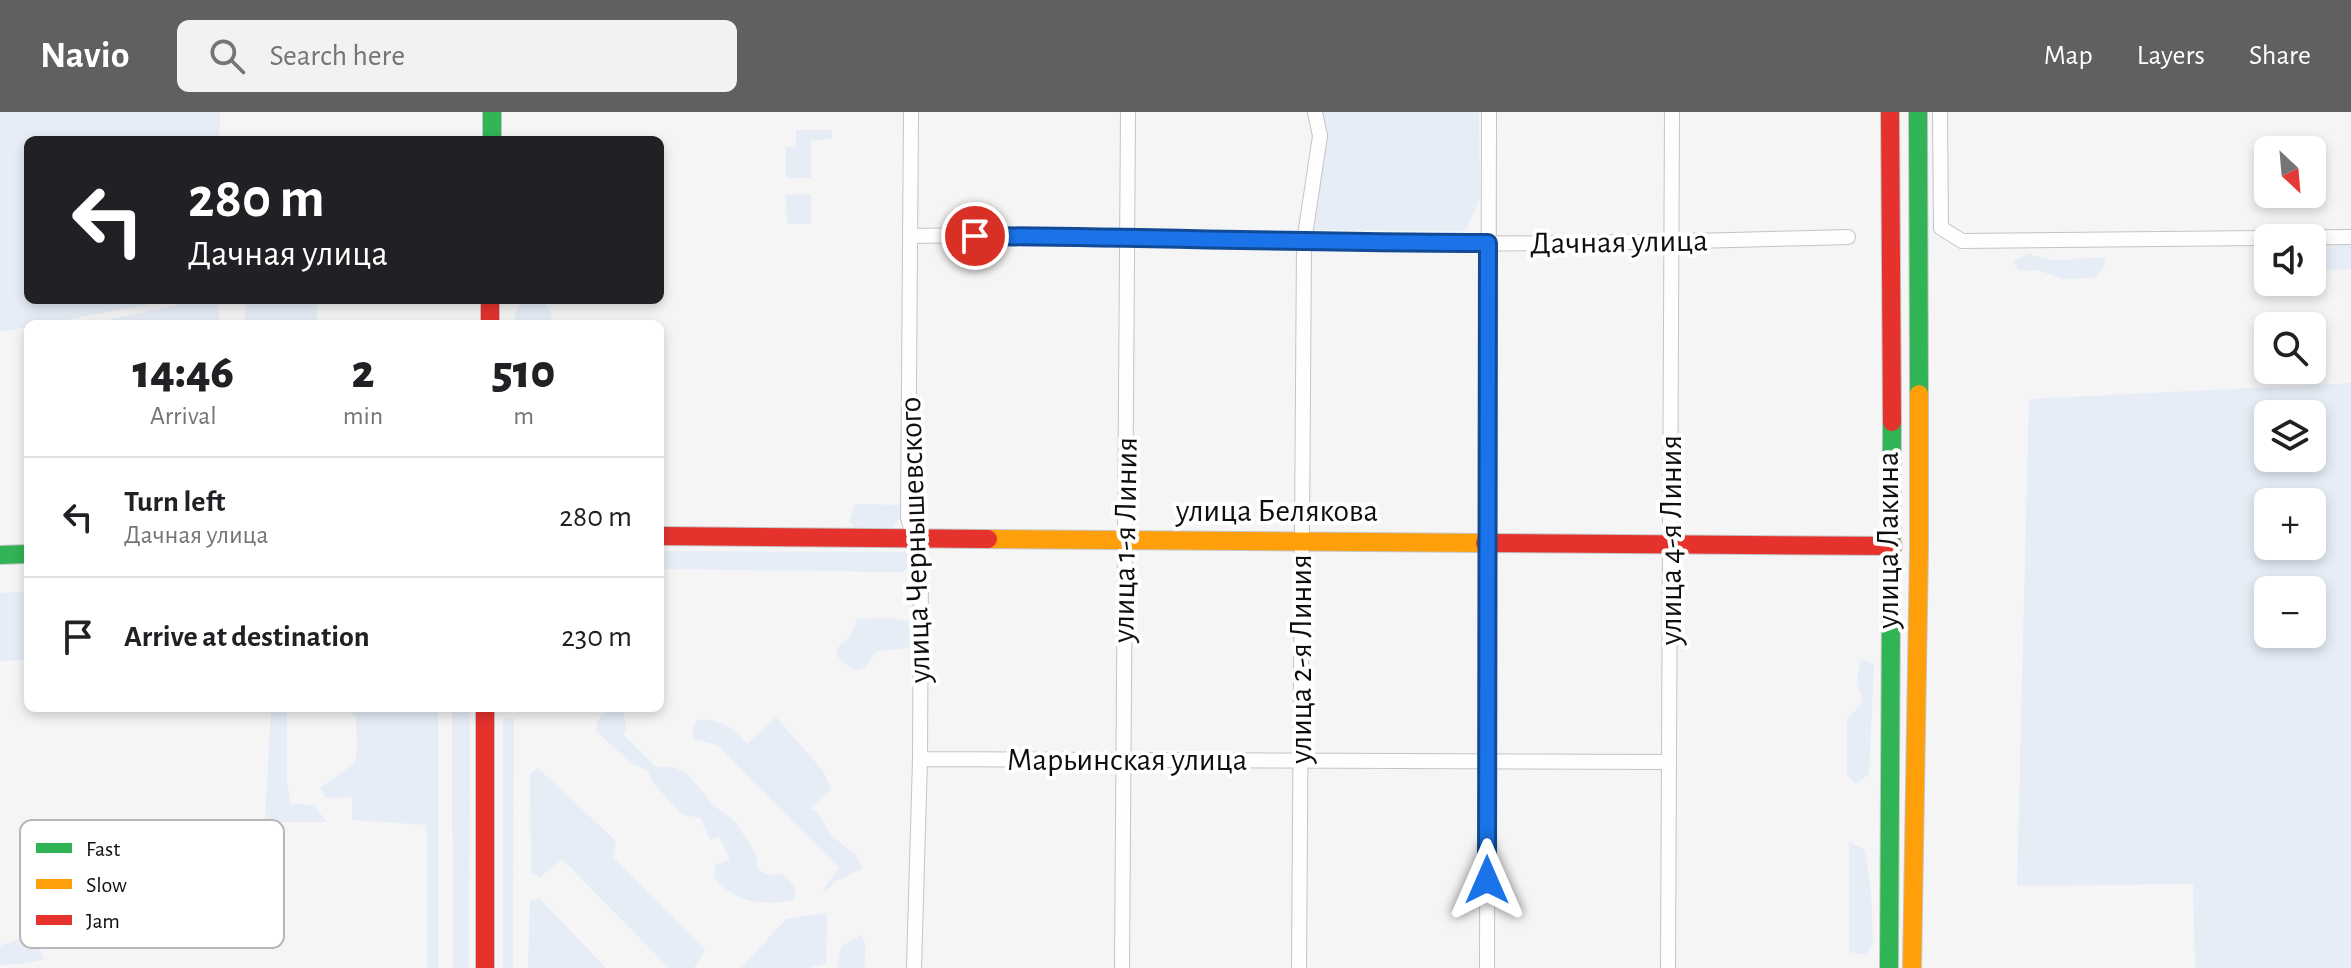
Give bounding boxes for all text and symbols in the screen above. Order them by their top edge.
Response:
search box [177,20,737,92]
icon: search [205,34,249,78]
text: Navio [40,37,129,75]
text: Search here [269,41,405,71]
text: Map [2044,42,2093,70]
text: Layers [2137,42,2205,70]
text: Share [2249,42,2311,70]
north arrow [2254,136,2326,208]
map controls [2254,136,2326,648]
icon: left [56,168,160,272]
text: 280 m [188,171,325,227]
pin [941,202,1009,270]
icon: arrive [953,214,997,258]
street label: Дачная улица [1530,224,1708,260]
button: sound [2254,224,2326,296]
text: Дачная улица [188,236,388,272]
button: search [2254,312,2326,384]
text: 14:46 [133,349,234,397]
text: 2 [351,349,374,397]
text: 510 [492,349,555,397]
street label: улица Чернышевского [894,396,936,685]
button: layers [2254,400,2326,472]
text: Arrival [150,403,217,429]
text: min [343,403,383,429]
text: m [513,403,534,429]
street label: улица 4-я Линия [1655,435,1687,646]
street label: улица 1-я Линия [1107,437,1143,644]
street label: улица Лакина [1872,451,1904,630]
text: Turn left [124,487,225,517]
button: + [2254,488,2326,560]
icon: left [56,495,100,539]
street label: улица Белякова [1175,495,1378,527]
text: 280 m [559,502,632,532]
text: Дачная улица [124,522,268,548]
street label: улица 2-я Линия [1285,554,1317,765]
button: − [2254,576,2326,648]
icon: arrive [56,615,100,659]
text: Arrive at destination [124,622,370,652]
text: 230 m [561,622,632,652]
street label: Марьинская улица [1007,744,1247,776]
legend [20,820,284,948]
text: Fast [86,838,120,860]
position arrow [1445,838,1529,922]
text: Slow [86,874,127,896]
text: Jam [86,910,120,932]

